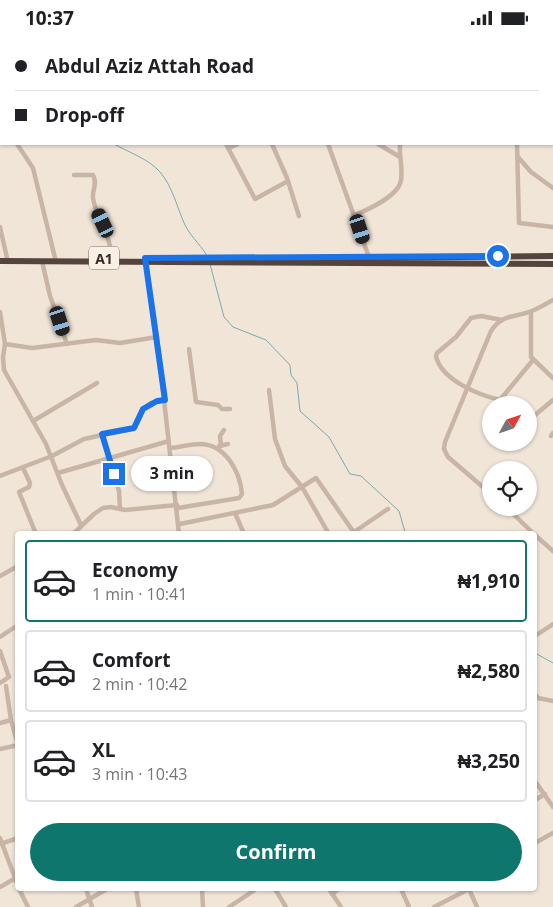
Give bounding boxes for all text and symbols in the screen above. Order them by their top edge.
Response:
text: 10:37 [25,5,74,31]
text: Abdul Aziz Attah Road [45,53,254,79]
text: Drop-off [45,102,124,128]
car [89,206,116,240]
car [348,212,371,246]
route start [487,245,509,267]
road number: A1 [89,247,119,269]
car [48,304,71,338]
north arrow [482,396,538,451]
map controls [482,396,537,516]
callout: 3 min [132,457,214,491]
button: locate [482,461,537,516]
text: 3 min [150,462,194,484]
route end [103,463,125,485]
text: Economy [92,557,178,583]
icon: car [32,559,77,604]
text: ₦1,910 [457,568,520,594]
text: 1 min · 10:41 [92,583,187,605]
text: Comfort [92,647,171,673]
icon: car [32,649,77,694]
text: ₦2,580 [457,658,520,684]
text: 2 min · 10:42 [92,673,187,695]
text: XL [92,737,115,763]
icon: car [32,739,77,784]
text: ₦3,250 [457,748,520,774]
text: 3 min · 10:43 [92,763,187,785]
button: Confirm [30,823,522,881]

